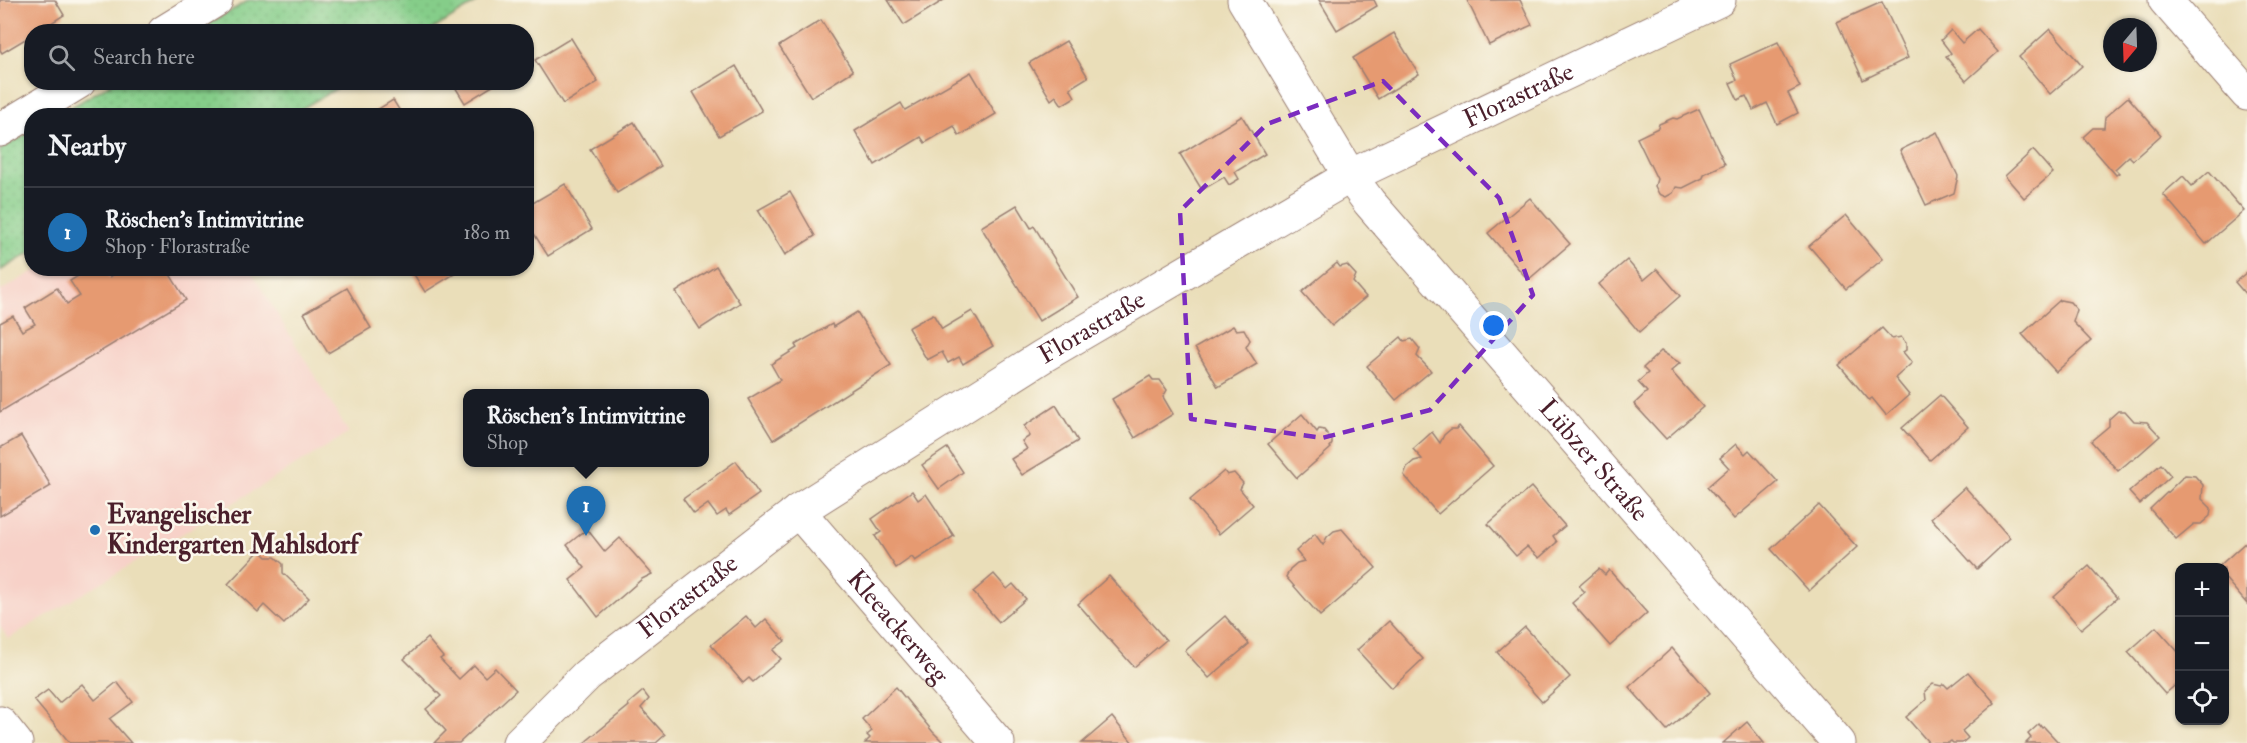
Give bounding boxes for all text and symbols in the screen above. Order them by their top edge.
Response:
north arrow [2103,18,2157,72]
search box [24,24,534,90]
icon: search [45,41,78,74]
text: Search here [93,43,195,71]
street label: Florastraße [1458,56,1579,136]
text: Nearby [48,131,126,163]
text: Röschen's Intimvitrine [105,206,304,234]
text: 1 [64,220,71,245]
text: 180 m [463,220,510,245]
text: Shop · Florastraße [105,234,250,259]
street label: Florastraße [1033,284,1151,371]
your location [1479,311,1508,340]
popup [463,389,709,467]
street label: Lübzer Straße [1532,393,1655,528]
text: Röschen's Intimvitrine [487,402,685,430]
text: Shop [487,430,528,455]
pin: 1 [566,486,606,536]
place label: Evangelischer Kindergarten Mahlsdorf [107,499,363,562]
marker: Evangelischer Kindergarten Mahlsdorf [88,523,102,537]
street label: Florastraße [631,547,745,646]
street label: Kleeackerweg [840,563,956,691]
map controls [2175,563,2229,725]
button: + [2175,563,2229,617]
button: − [2175,617,2229,671]
button: locate [2175,671,2229,725]

